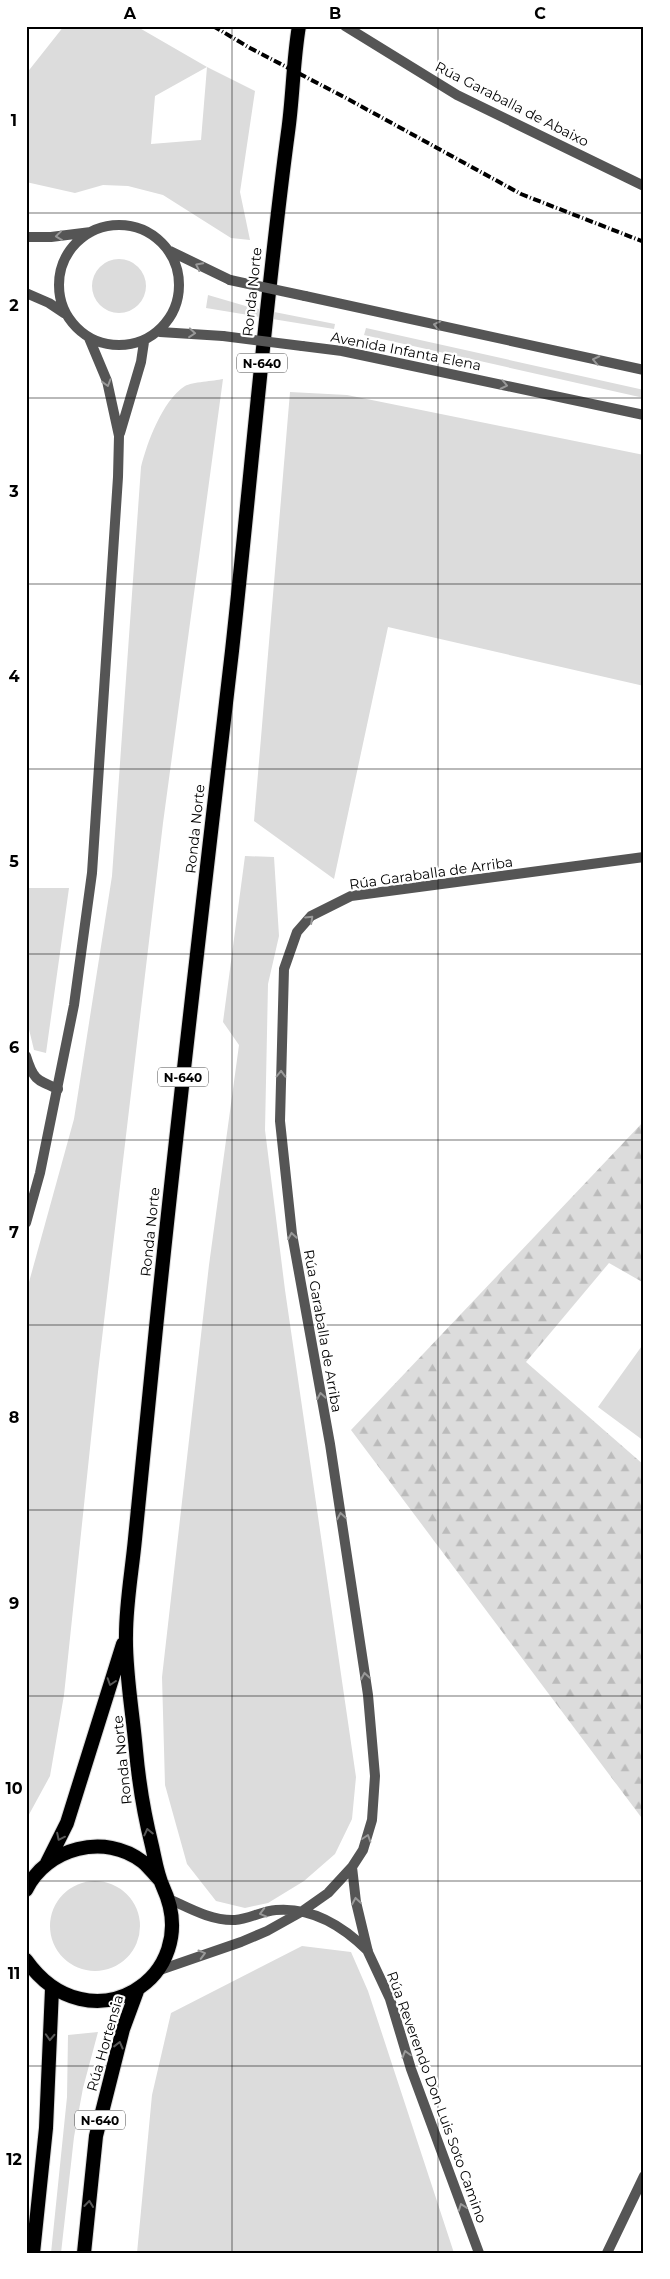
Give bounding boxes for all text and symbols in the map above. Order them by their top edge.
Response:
text: A [123,4,137,23]
text: B [329,4,341,23]
text: C [534,4,546,23]
street label: Rúa Garaballa de Abaixo [432,57,592,151]
text: 1 [11,111,17,130]
one-way arrow [55,230,63,241]
street label: Ronda Norte [238,246,266,338]
one-way arrow [196,262,205,272]
text: 2 [9,296,19,315]
one-way arrow [433,320,442,331]
one-way arrow [188,327,196,338]
street label: Avenida Infanta Elena [329,328,483,374]
road number: N-640 [237,353,287,372]
one-way arrow [592,355,601,365]
one-way arrow [101,379,111,387]
one-way arrow [500,379,509,390]
text: 3 [8,482,19,501]
text: 4 [8,667,20,686]
street label: Ronda Norte [181,783,209,875]
text: 5 [9,852,19,871]
street label: Rúa Garaballa de Arriba [348,853,514,893]
one-way arrow [304,916,313,925]
text: 6 [9,1038,19,1057]
road number: N-640 [158,1068,208,1086]
one-way arrow [276,1070,286,1078]
street label: Ronda Norte [136,1186,164,1278]
text: 7 [9,1223,19,1242]
one-way arrow [288,1232,298,1240]
street label: Rúa Garaballa de Arriba [300,1248,346,1414]
one-way arrow [317,1391,327,1400]
text: 8 [9,1408,19,1427]
one-way arrow [336,1511,346,1520]
text: 9 [9,1594,19,1613]
one-way arrow [360,1672,371,1680]
one-way arrow [107,1678,117,1686]
street label: Ronda Norte [108,1714,136,1806]
text: 10 [5,1779,23,1798]
one-way arrow [143,1828,154,1837]
one-way arrow [56,1831,66,1840]
one-way arrow [361,1834,371,1842]
one-way arrow [352,1896,362,1905]
one-way arrow [259,1907,267,1918]
one-way arrow [198,1950,206,1960]
text: 11 [8,1964,20,1983]
street label: Rúa Reverendo Don Luis Soto Camino [383,1969,491,2225]
street label: Rúa Hortensia [83,1993,127,2093]
one-way arrow [45,2034,55,2041]
one-way arrow [114,2041,124,2049]
one-way arrow [402,2051,412,2059]
road number: N-640 [75,2110,125,2130]
text: 12 [6,2150,22,2169]
one-way arrow [84,2200,95,2208]
one-way arrow [458,2203,468,2212]

